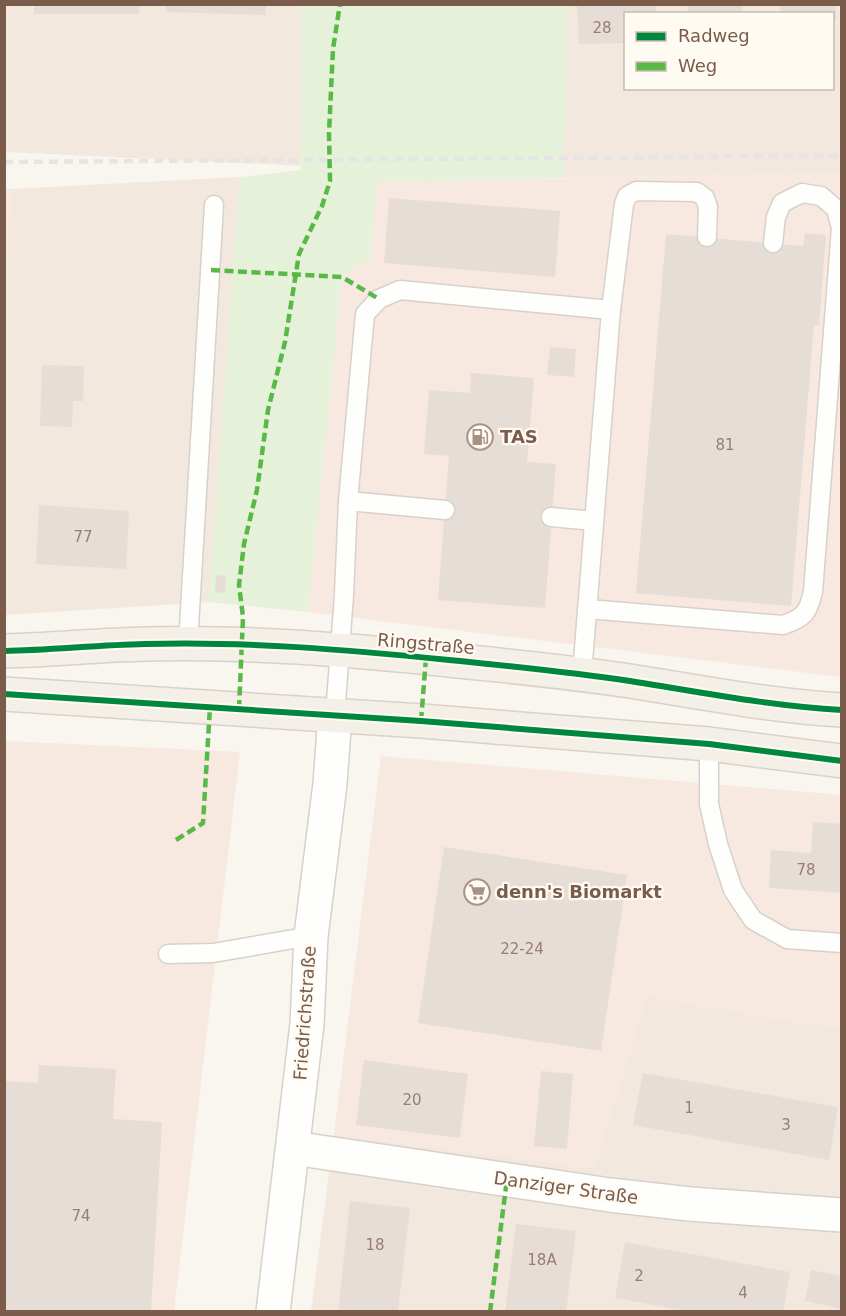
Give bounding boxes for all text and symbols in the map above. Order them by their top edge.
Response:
legend [624,12,834,90]
house number: 28 [592,19,612,37]
text: Radweg [678,25,750,46]
text: Weg [678,55,717,76]
fuel station icon: TAS [465,422,495,452]
place label: TAS [500,426,538,447]
house number: 81 [715,436,735,454]
house number: 77 [73,528,93,546]
street label: Ringstraße [377,629,476,658]
house number: 78 [796,861,816,879]
supermarket icon: denn's Biomarkt [462,877,492,907]
place label: denn's Biomarkt [496,881,662,902]
house number: 22-24 [500,940,544,958]
street label: Friedrichstraße [289,945,320,1081]
house number: 20 [402,1091,422,1109]
house number: 1 [684,1099,694,1117]
house number: 3 [781,1116,791,1134]
street label: Danziger Straße [492,1167,640,1208]
house number: 74 [71,1207,91,1225]
house number: 18 [365,1236,385,1254]
house number: 18A [527,1251,557,1269]
house number: 2 [634,1267,644,1285]
house number: 4 [738,1284,748,1302]

